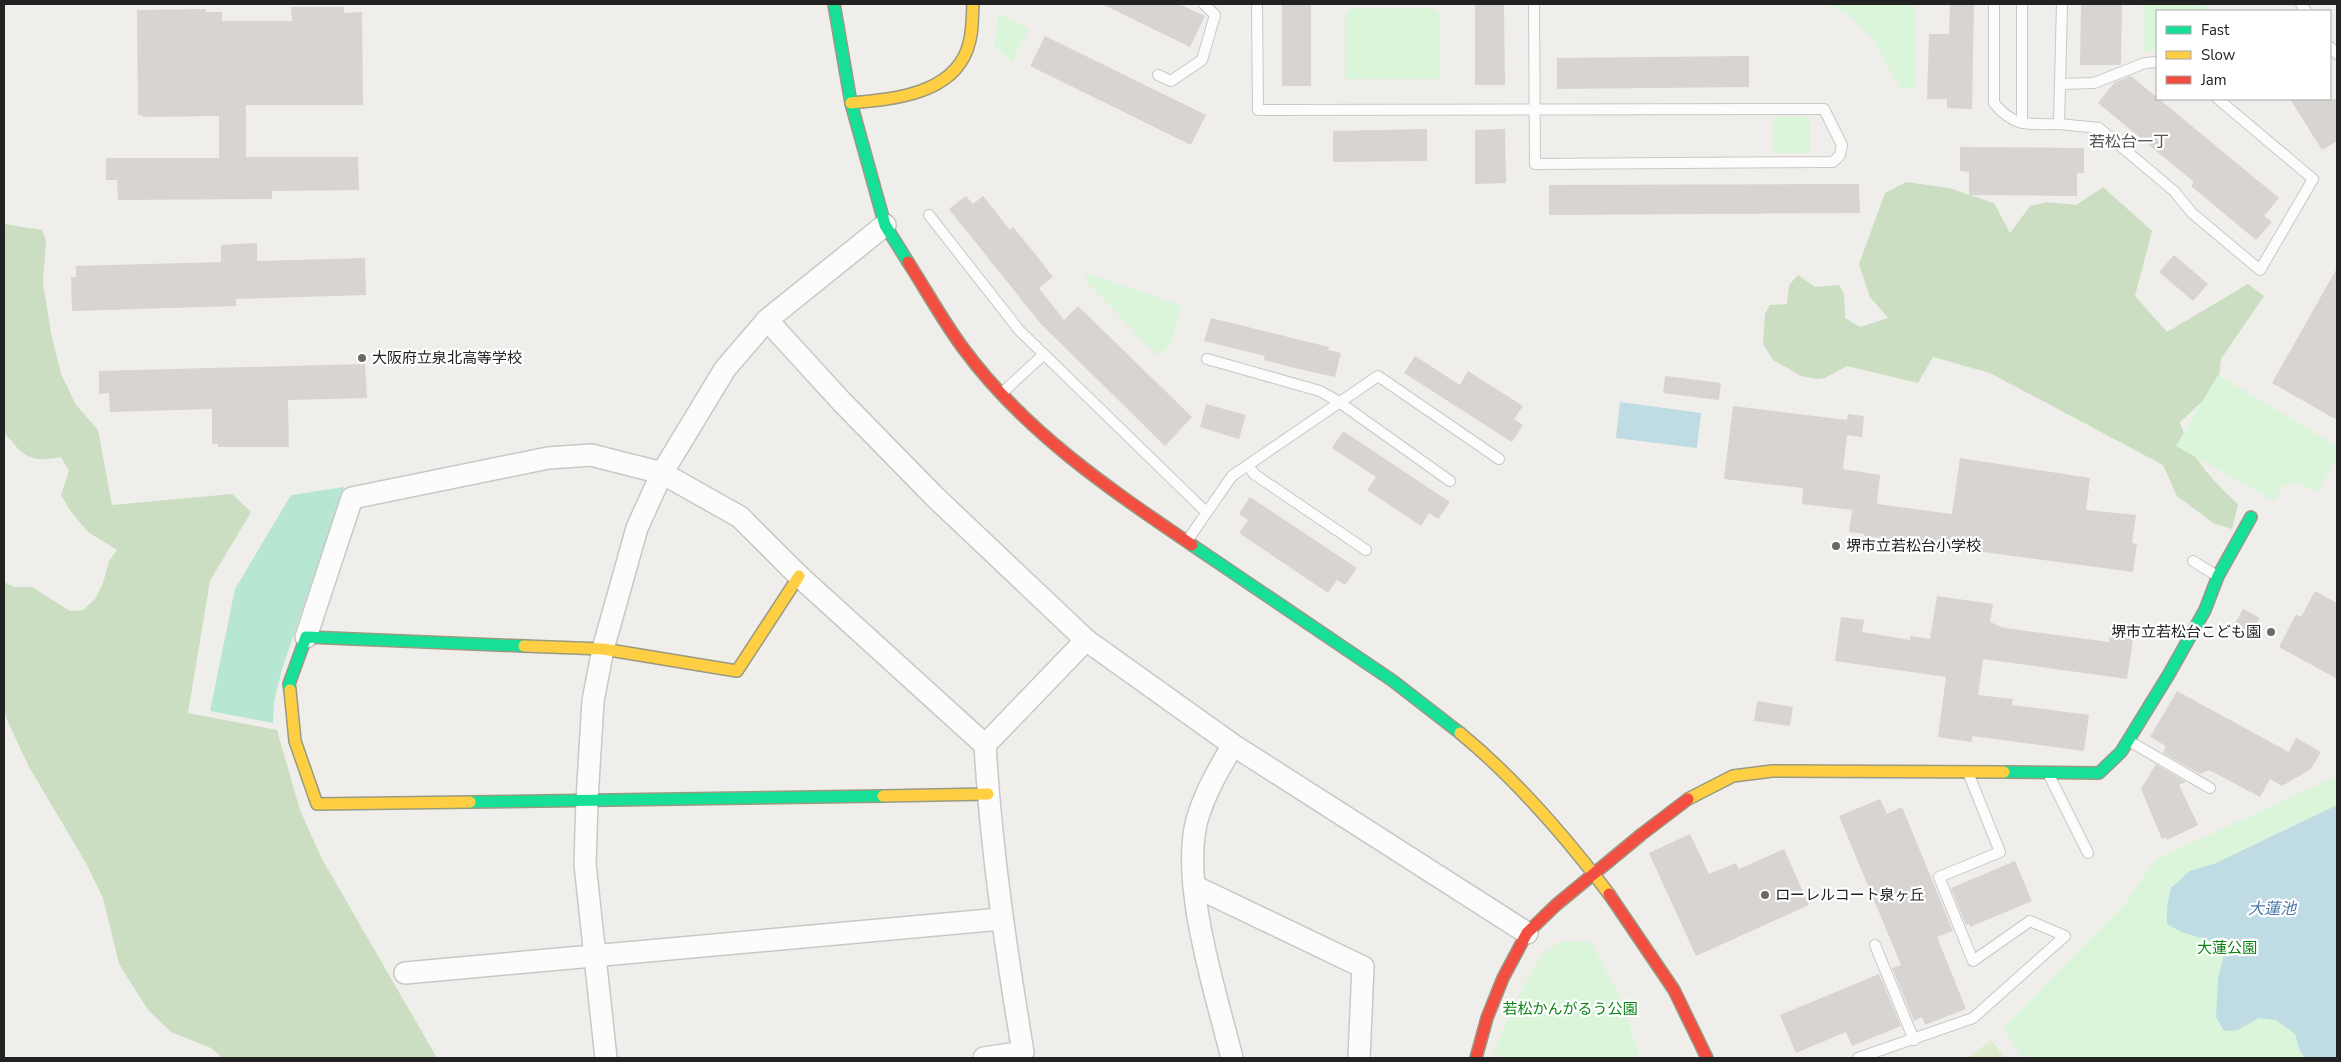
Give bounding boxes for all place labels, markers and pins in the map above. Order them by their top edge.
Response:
place label: 大阪府立泉北高等学校 [372,348,522,368]
marker: 大阪府立泉北高等学校 [356,352,368,364]
place label: 堺市立若松台小学校 [1846,536,1981,556]
marker: 堺市立若松台小学校 [1830,540,1842,552]
place label: 堺市立若松台こども園 [2111,622,2261,642]
marker: 堺市立若松台こども園 [2265,626,2277,638]
place label: ローレルコート泉ヶ丘 [1775,885,1925,905]
marker: ローレルコート泉ヶ丘 [1759,889,1771,901]

